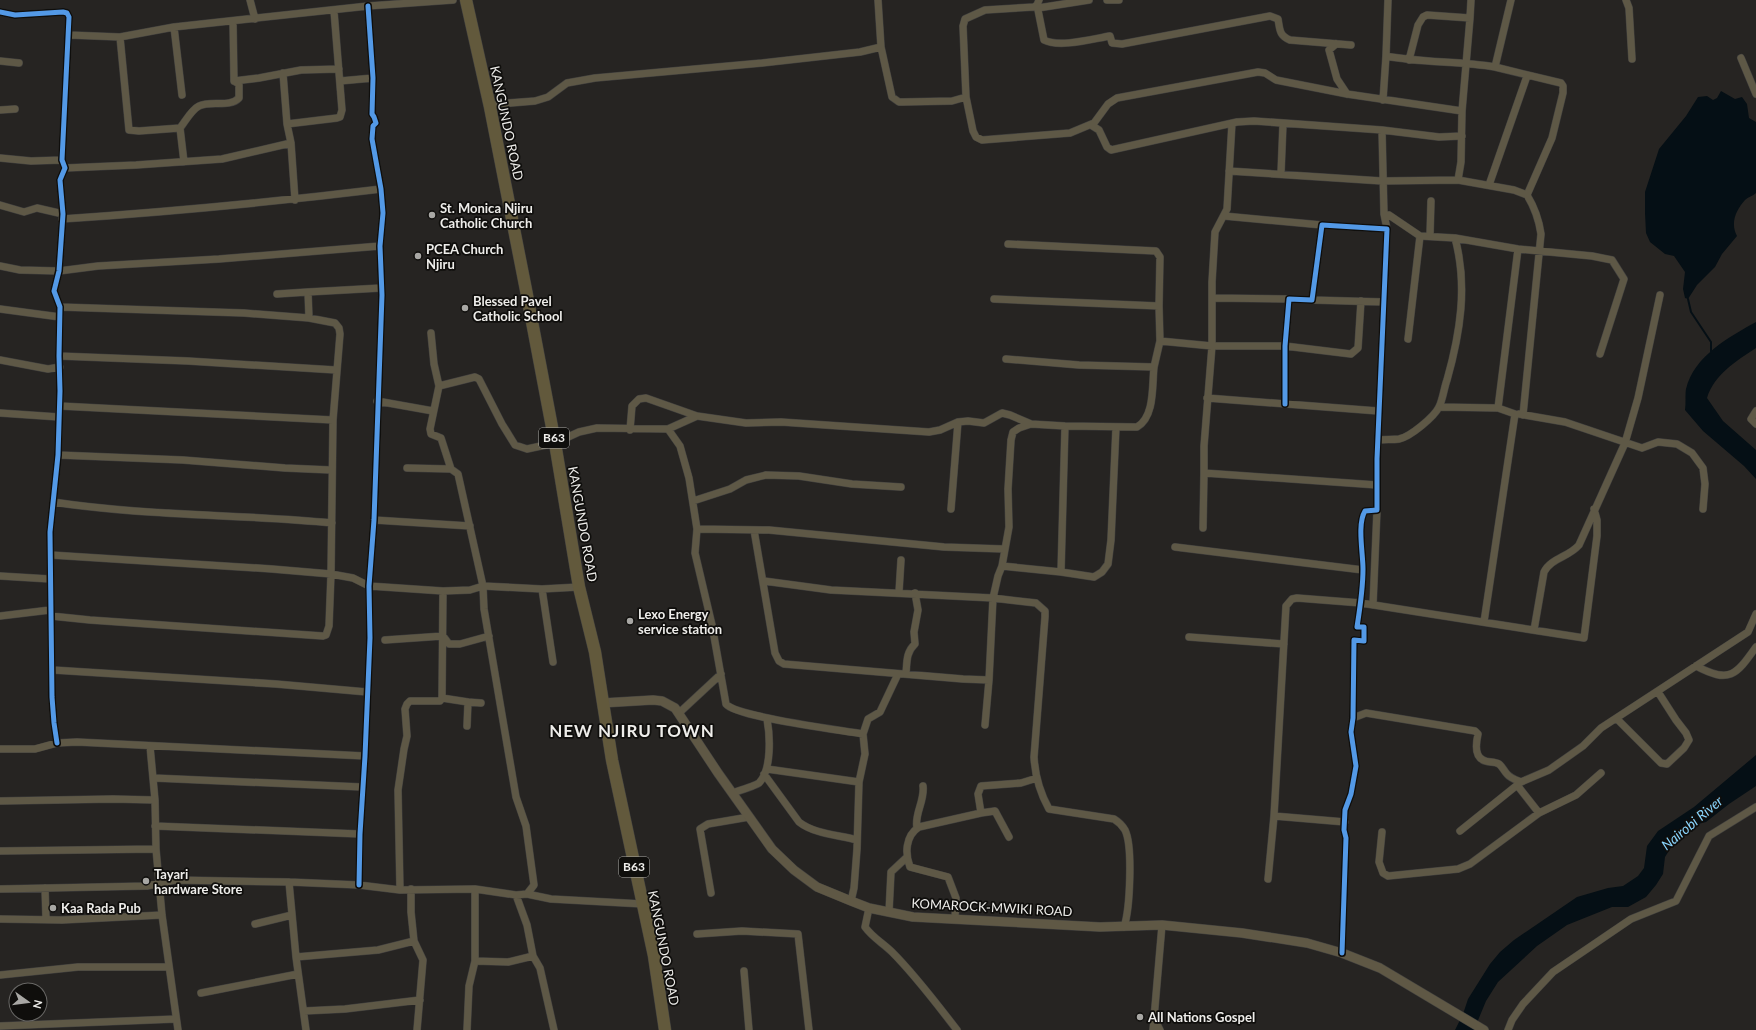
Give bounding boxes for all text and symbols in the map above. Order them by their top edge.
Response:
street label: KANGUNDO ROAD [487,64,527,182]
place label: St. Monica Njiru Catholic Church [440,200,533,231]
marker: St. Monica Njiru Catholic Church [427,210,437,220]
place label: PCEA Church Njiru [426,241,503,272]
marker: PCEA Church Njiru [413,251,423,261]
place label: Blessed Pavel Catholic School [473,293,563,324]
marker: Blessed Pavel Catholic School [460,303,470,313]
road number: B63 [539,428,569,448]
street label: KANGUNDO ROAD [565,465,601,583]
place label: Lexo Energy service station [638,606,722,637]
marker: Lexo Energy service station [625,616,635,626]
district label: NEW NJIRU TOWN [549,720,715,741]
water label: Nairobi River [1657,792,1726,853]
road number: B63 [619,857,649,877]
place label: Tayari hardware Store [154,866,242,897]
marker: Tayari hardware Store [141,876,151,886]
street label: KANGUNDO ROAD [645,889,683,1007]
street label: KOMAROCK-MWIKI ROAD [911,895,1073,919]
place label: Kaa Rada Pub [61,900,141,916]
marker: Kaa Rada Pub [48,903,58,913]
north arrow [8,982,48,1022]
text: N [31,999,46,1010]
place label: All Nations Gospel [1147,1009,1255,1025]
marker: All Nations Gospel [1135,1012,1145,1022]

